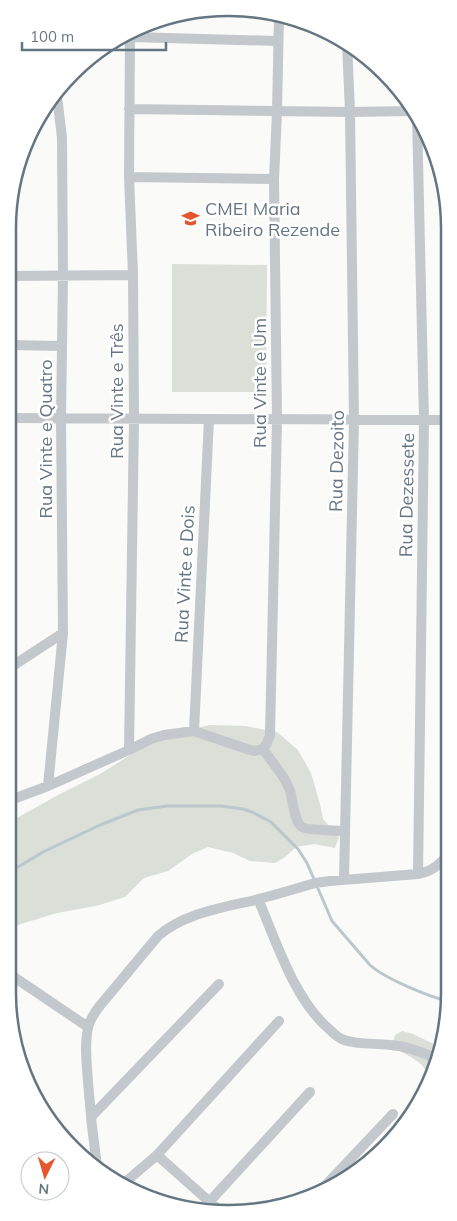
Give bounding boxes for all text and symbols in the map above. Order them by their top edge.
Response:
scale bar [22,20,166,52]
text: 100 m [30,27,74,46]
place label: CMEI Maria Ribeiro Rezende [205,197,340,241]
school or university icon: CMEI Maria Ribeiro Rezende [181,209,201,229]
street label: Rua Vinte e Um [248,318,271,448]
street label: Rua Vinte e Três [105,323,128,459]
street label: Rua Vinte e Quatro [34,359,57,519]
street label: Rua Dezoito [324,410,349,512]
street label: Rua Dezessete [394,433,419,557]
street label: Rua Vinte e Dois [169,504,200,643]
north arrow [20,1151,70,1201]
text: N [38,1180,50,1198]

